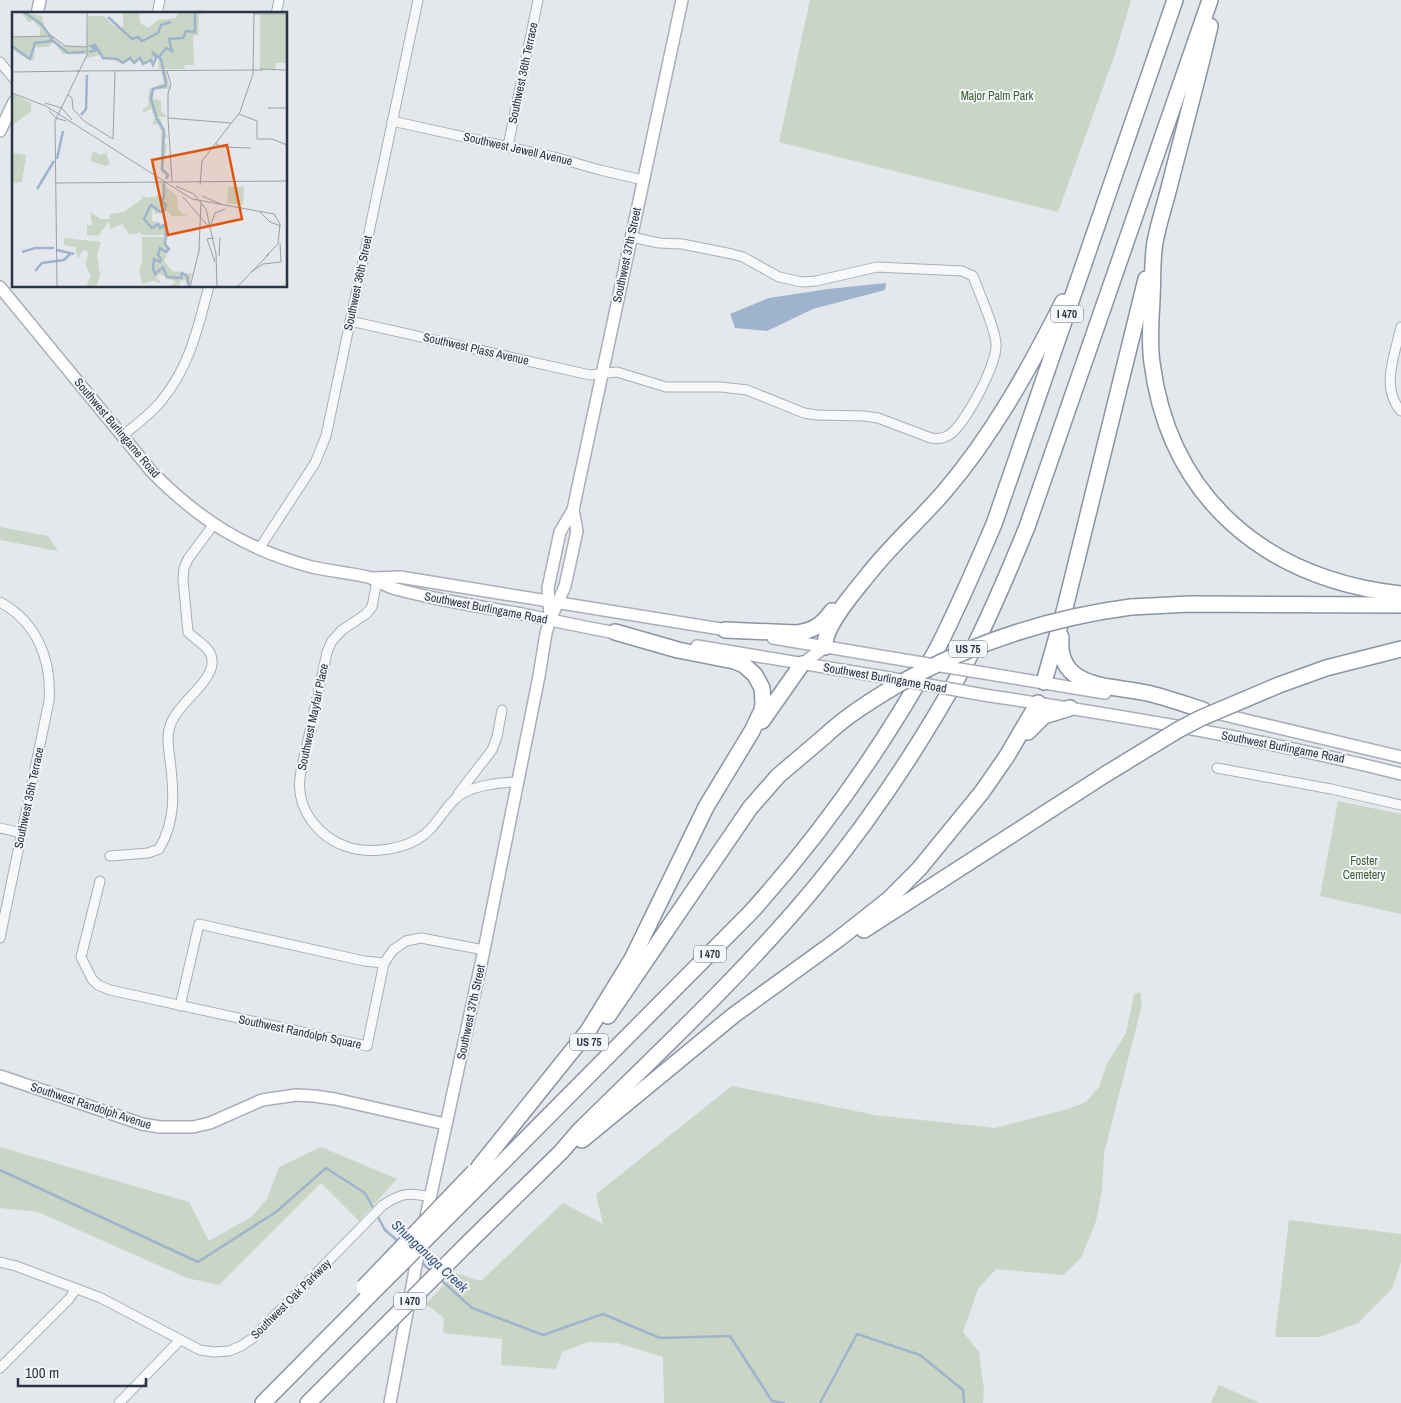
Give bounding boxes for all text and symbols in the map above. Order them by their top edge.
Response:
inset map [12,12,288,288]
street label: Southwest 36th Terrace [504,21,542,125]
park label: Major Palm Park [961,88,1033,104]
street label: Southwest Jewell Avenue [462,129,574,169]
street label: Southwest 37th Street [609,206,645,304]
street label: Southwest 36th Street [340,234,376,332]
road number: I 470 [1051,306,1083,322]
street label: Southwest Plass Avenue [422,329,530,369]
street label: Southwest Burlingame Road [71,375,163,481]
street label: Southwest Burlingame Road [423,588,549,628]
road number: US 75 [949,641,987,658]
street label: Southwest Burlingame Road [822,659,948,697]
street label: Southwest Mayfair Place [294,662,332,772]
street label: Southwest Burlingame Road [1220,727,1346,767]
street label: Southwest 35th Terrace [10,746,48,850]
park label: Foster Cemetery [1343,853,1385,883]
road number: I 470 [694,946,726,962]
street label: Southwest 37th Street [453,963,489,1061]
street label: Southwest Randolph Square [237,1011,363,1053]
road number: US 75 [570,1034,608,1050]
street label: Southwest Randolph Avenue [29,1079,153,1133]
water label: Shunganuga Creek [388,1216,473,1297]
street label: Southwest Oak Parkway [247,1255,335,1343]
road number: I 470 [394,1292,426,1310]
scale bar [18,1356,145,1388]
text: 100 m [25,1362,59,1383]

